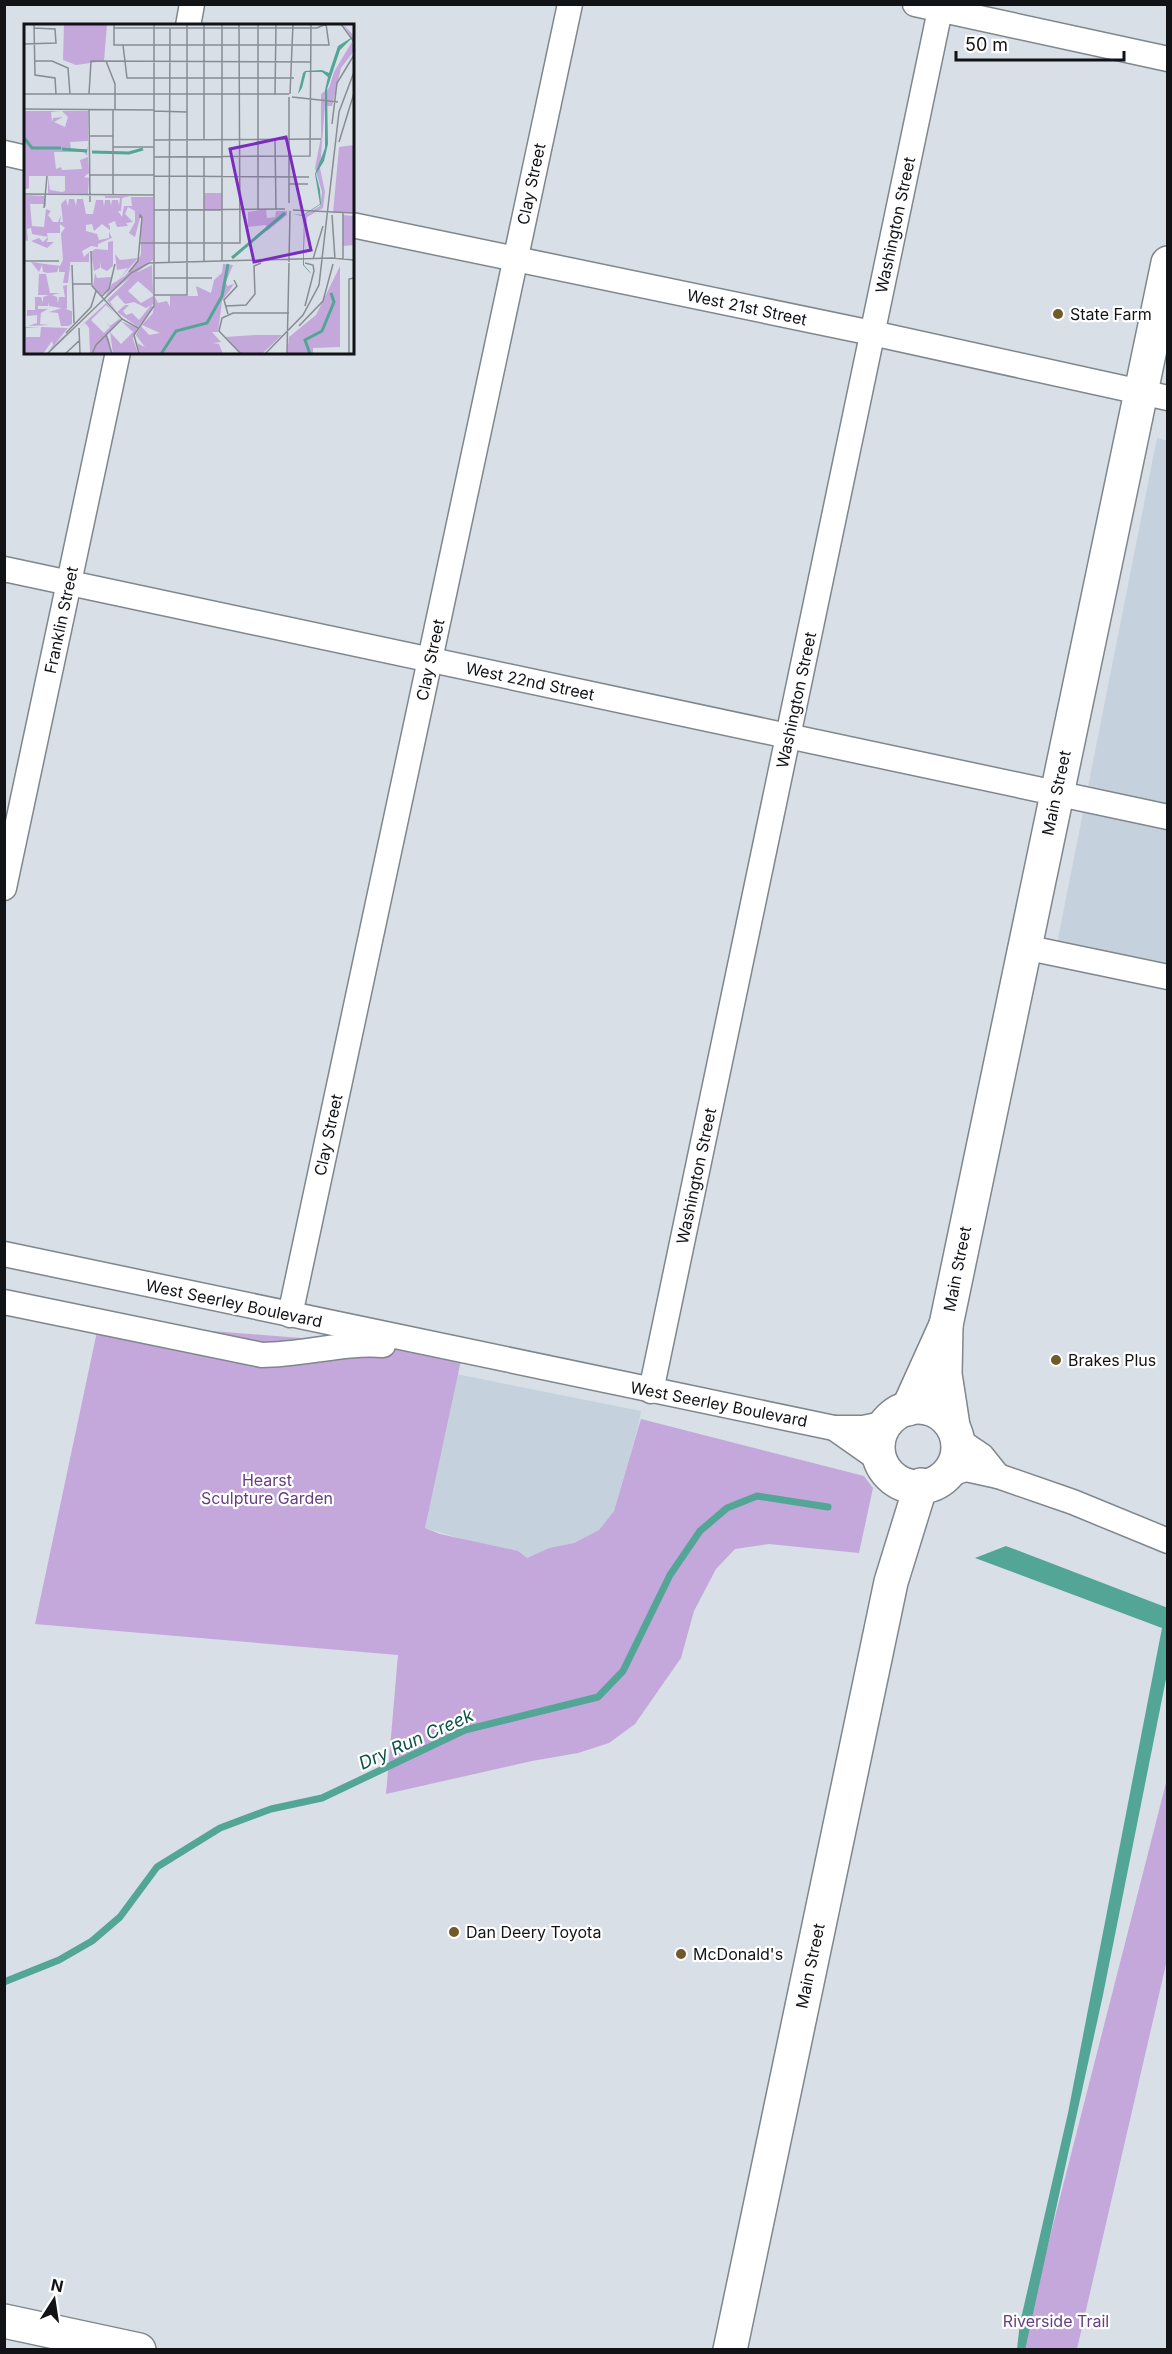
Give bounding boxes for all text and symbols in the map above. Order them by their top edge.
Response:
inset map [24,24,354,354]
scale bar [956,24,1124,62]
text: 50 m [965,34,1008,55]
street label: Clay Street [513,141,549,227]
street label: Washington Street [871,155,919,295]
street label: West 21st Street [685,285,809,329]
place label: State Farm [1070,304,1152,324]
marker: State Farm [1051,307,1065,321]
street label: Franklin Street [40,565,82,675]
street label: Clay Street [412,617,448,703]
street label: Washington Street [772,630,820,770]
street label: West 22nd Street [464,658,596,704]
street label: Main Street [1037,749,1075,837]
street label: Clay Street [310,1092,346,1178]
street label: Washington Street [672,1106,720,1246]
street label: Main Street [939,1225,975,1313]
street label: West Seerley Boulevard [144,1275,324,1331]
place label: Brakes Plus [1068,1350,1156,1370]
marker: Brakes Plus [1049,1353,1063,1367]
street label: West Seerley Boulevard [629,1377,809,1431]
park label: Hearst Sculpture Garden [201,1470,333,1508]
water label: Dry Run Creek [355,1704,478,1774]
place label: Dan Deery Toyota [466,1922,601,1942]
street label: Main Street [791,1922,829,2010]
marker: Dan Deery Toyota [447,1925,461,1939]
place label: McDonald's [693,1944,783,1964]
marker: McDonald's [674,1947,688,1961]
north arrow [24,2270,84,2330]
text: N [49,2274,65,2296]
park label: Riverside Trail [1003,2311,1109,2331]

